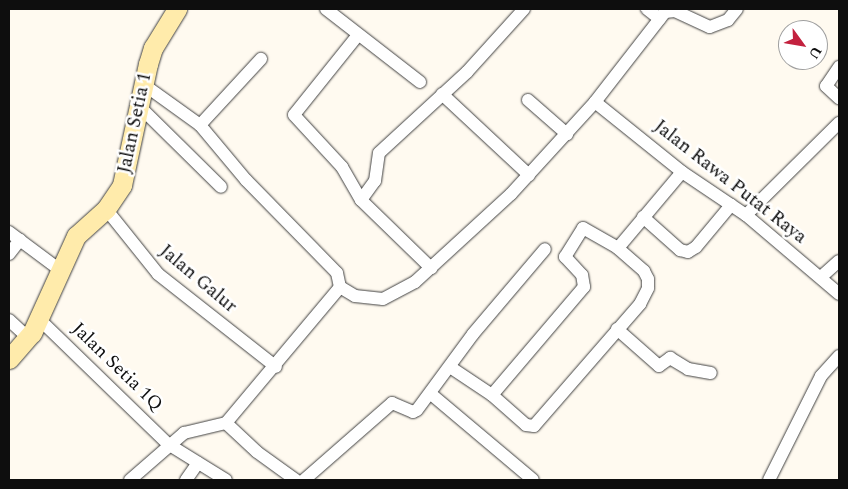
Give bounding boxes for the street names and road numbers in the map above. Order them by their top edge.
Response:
street label: Jalan Setia 1 [113,70,157,176]
street label: Jalan Rawa Putat Raya [649,115,811,249]
street label: Jalan Galur [155,240,241,318]
street label: Jalan Setia 1Q [67,318,167,416]

